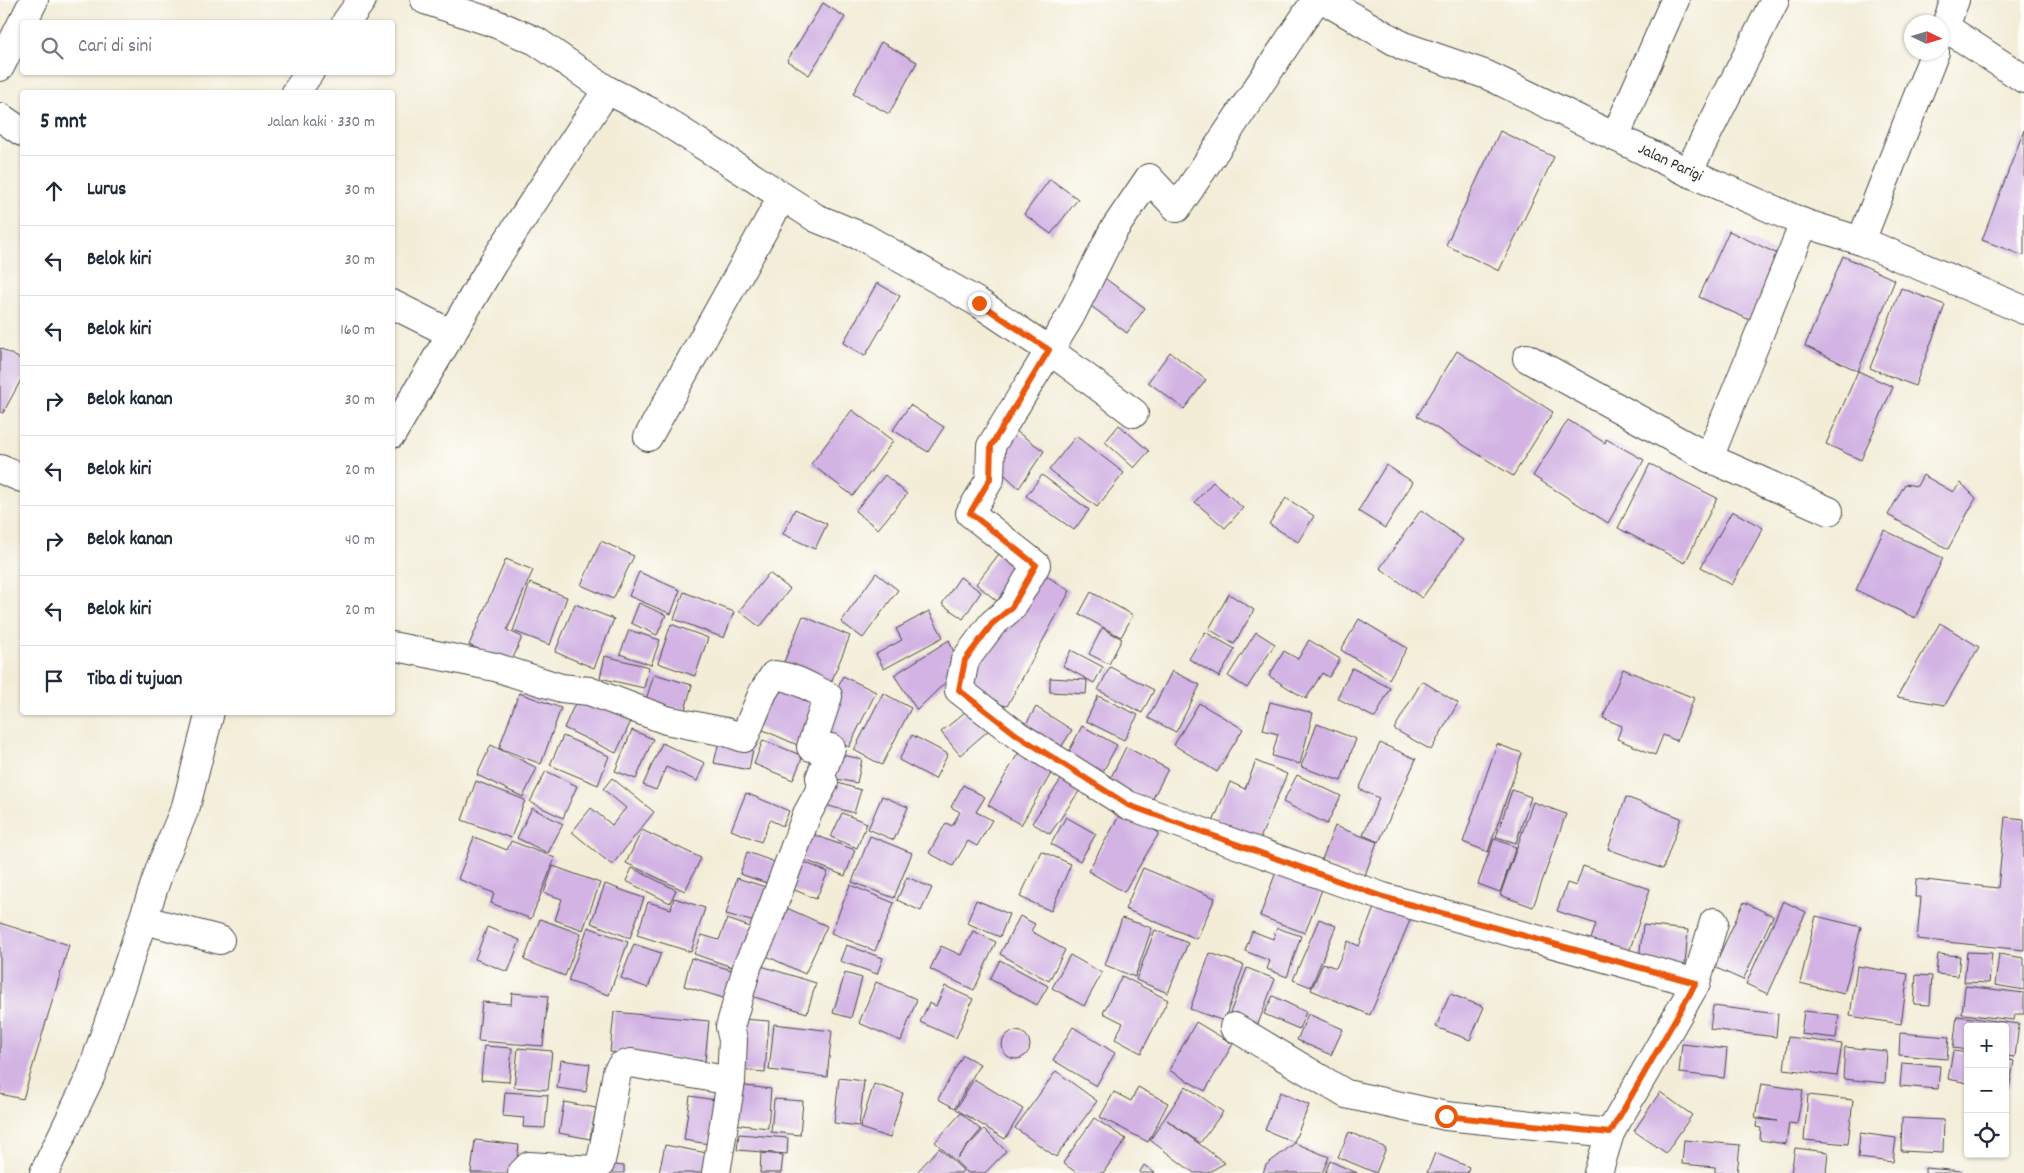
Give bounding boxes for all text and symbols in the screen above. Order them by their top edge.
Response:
north arrow [1904,15,1949,60]
search box [20,20,395,75]
icon: search [38,34,66,62]
text: Cari di sini [78,34,152,61]
text: 5 mnt [40,108,86,138]
text: Jalan kaki · 330 m [267,111,375,134]
street label: Jalan Parigi [1634,138,1706,188]
icon: ahead [40,177,68,205]
text: Lurus [87,177,126,204]
text: 30 m [345,179,375,202]
icon: left [40,247,68,275]
text: Belok kiri [87,247,151,274]
text: 30 m [345,249,375,272]
route end [968,292,991,315]
icon: left [40,317,68,345]
text: Belok kiri [87,317,151,344]
text: 160 m [340,319,375,342]
icon: right [40,387,68,415]
text: Belok kanan [87,387,173,414]
text: 30 m [345,389,375,412]
icon: left [40,457,68,485]
text: Belok kiri [87,457,151,484]
text: 20 m [345,459,375,482]
icon: right [40,527,68,555]
text: Belok kanan [87,527,173,554]
text: 40 m [345,529,375,552]
icon: left [40,597,68,625]
text: Belok kiri [87,597,151,624]
text: 20 m [345,599,375,622]
icon: arrive [40,667,68,695]
text: Tiba di tujuan [87,667,182,694]
map controls [1964,1023,2009,1158]
button: + [1964,1023,2009,1068]
button: − [1964,1068,2009,1113]
route start [1435,1105,1458,1128]
button: locate [1964,1113,2009,1158]

